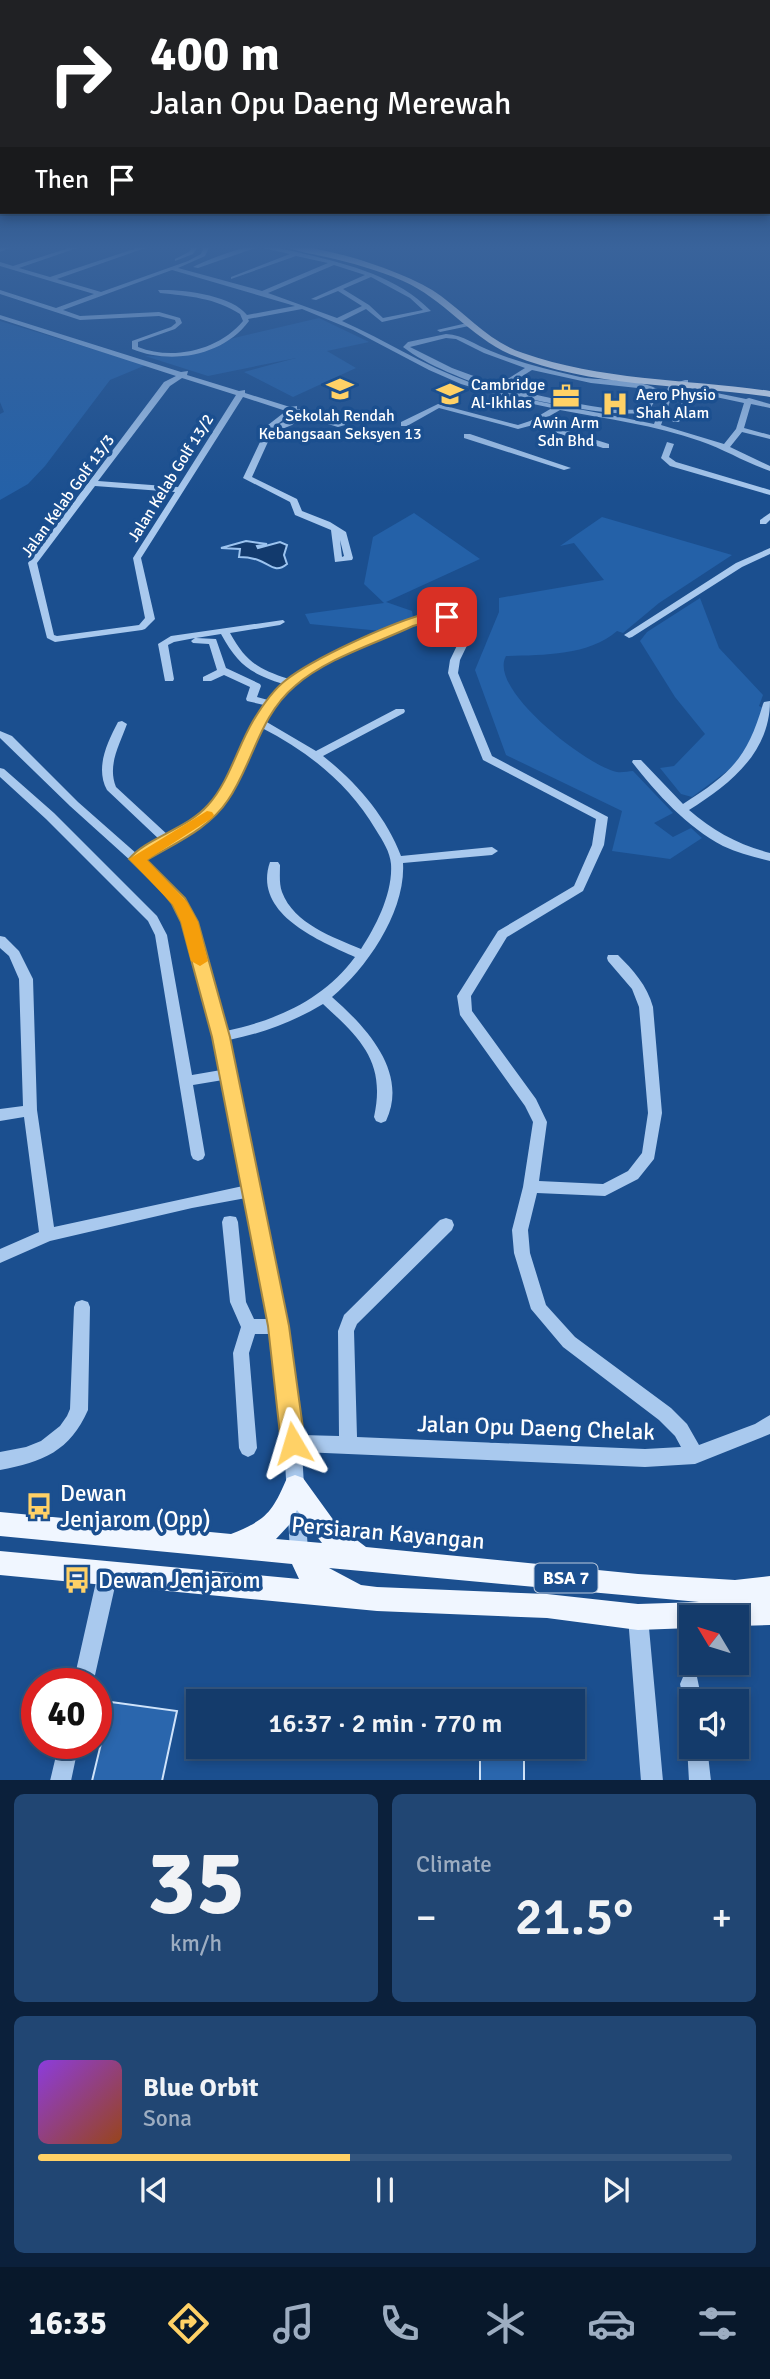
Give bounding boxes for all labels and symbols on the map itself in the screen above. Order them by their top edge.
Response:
school or university icon: Sekolah Rendah Kebangsaan Seksyen 13 [325,374,355,404]
place label: Cambridge Al-Ikhlas [471,375,545,413]
school or university icon: Cambridge Al-Ikhlas [435,379,465,409]
office icon: Awin Arm Sdn Bhd [551,381,581,411]
place label: Aero Physio Shah Alam [636,385,716,423]
hospital icon: Aero Physio Shah Alam [600,389,630,419]
place label: Sekolah Rendah Kebangsaan Seksyen 13 [258,406,422,444]
street label: Jalan Kelab Golf 13/2 [124,410,218,546]
place label: Awin Arm Sdn Bhd [533,413,599,451]
street label: Jalan Kelab Golf 13/3 [17,431,119,561]
pin [417,587,477,647]
position arrow [256,1406,330,1480]
street label: Jalan Opu Daeng Chelak [417,1409,656,1447]
place label: Dewan Jenjarom (Opp) [60,1479,211,1534]
bus stop icon: Dewan Jenjarom (Opp) [24,1491,54,1521]
street label: Persiaran Kayangan [290,1510,486,1556]
road number: BSA 7 [534,1563,598,1592]
bus stop icon: Dewan Jenjarom [62,1565,92,1595]
place label: Dewan Jenjarom [98,1566,261,1595]
north arrow [679,1605,749,1675]
speed limit sign: 40 [21,1668,112,1759]

